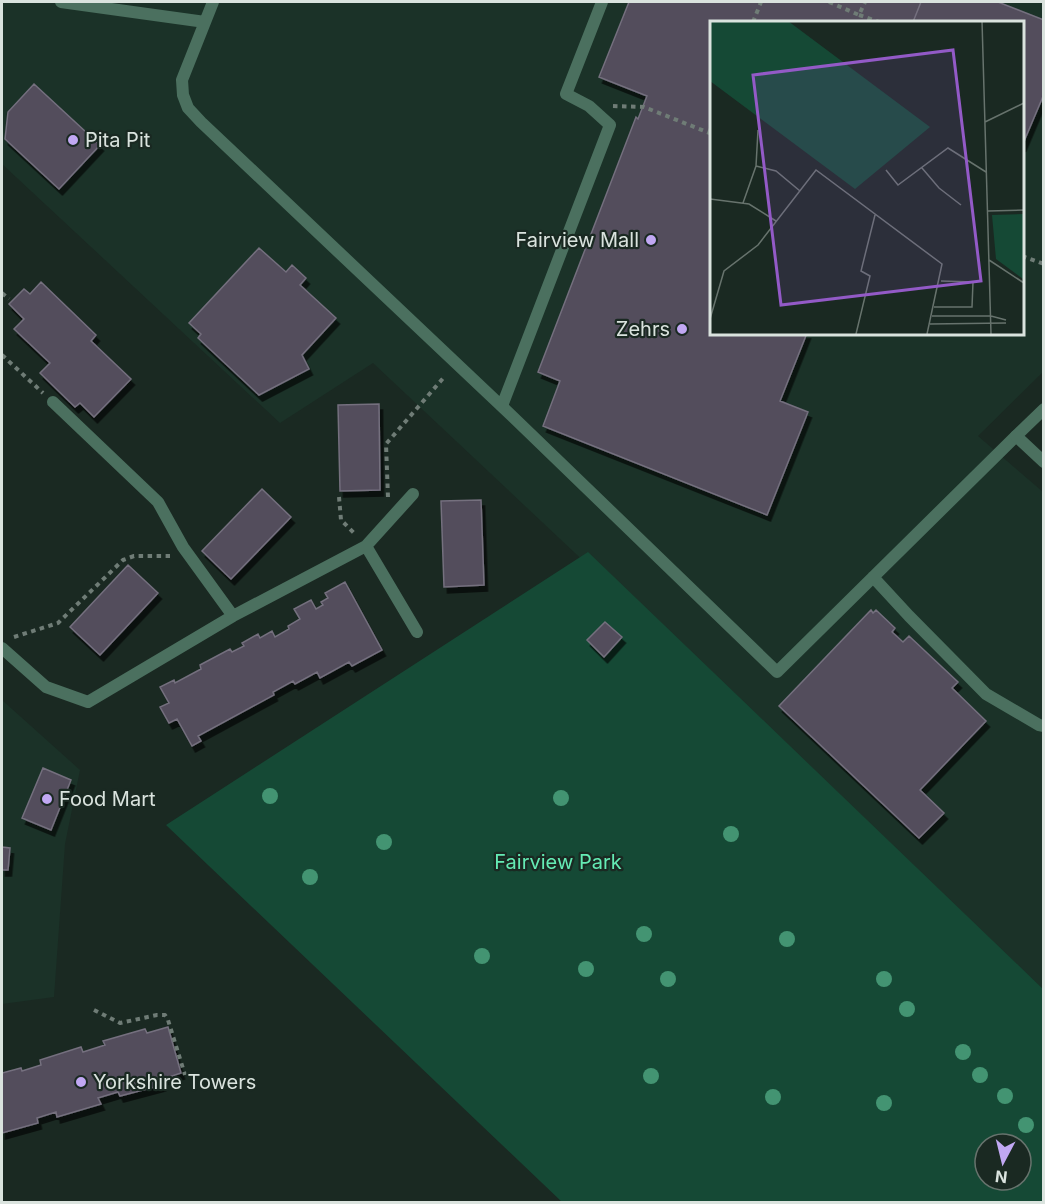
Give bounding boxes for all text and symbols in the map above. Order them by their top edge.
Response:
inset map [710,21,1024,334]
place label: Pita Pit [85,128,151,152]
marker: Pita Pit [66,133,80,147]
place label: Fairview Mall [515,228,639,252]
marker: Fairview Mall [644,233,658,247]
place label: Zehrs [616,317,670,341]
marker: Zehrs [675,322,689,336]
place label: Food Mart [59,787,156,811]
marker: Food Mart [40,792,54,806]
park label: Fairview Park [494,850,622,874]
place label: Yorkshire Towers [93,1070,256,1094]
marker: Yorkshire Towers [74,1075,88,1089]
north arrow [973,1132,1033,1192]
text: N [994,1166,1008,1188]

